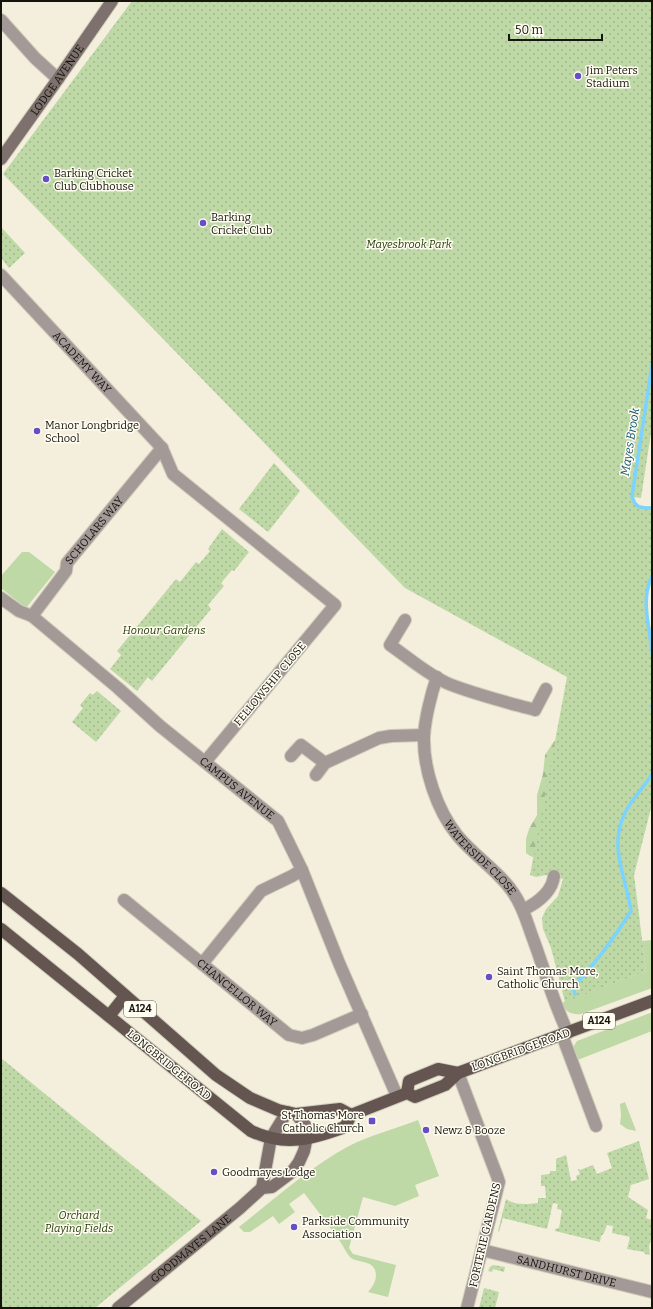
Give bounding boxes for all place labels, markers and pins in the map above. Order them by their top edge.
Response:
place label: Jim Peters Stadium [585,64,638,90]
marker: Jim Peters Stadium [573,71,583,81]
place label: Barking Cricket Club Clubhouse [54,167,134,193]
marker: Barking Cricket Club Clubhouse [41,174,51,184]
place label: Barking Cricket Club [211,211,272,237]
marker: Barking Cricket Club [198,218,208,228]
place label: Manor Longbridge School [45,419,139,445]
marker: Manor Longbridge School [32,426,42,436]
place label: Saint Thomas More, Catholic Church [497,965,598,991]
marker: Saint Thomas More, Catholic Church [484,972,494,982]
place label: St Thomas More Catholic Church [281,1109,364,1135]
marker: St Thomas More Catholic Church [367,1116,377,1126]
place label: Newz & Booze [434,1124,505,1137]
marker: Newz & Booze [421,1125,431,1135]
place label: Goodmayes Lodge [222,1166,315,1179]
marker: Goodmayes Lodge [209,1167,219,1177]
place label: Parkside Community Association [302,1215,409,1241]
marker: Parkside Community Association [289,1222,299,1232]

